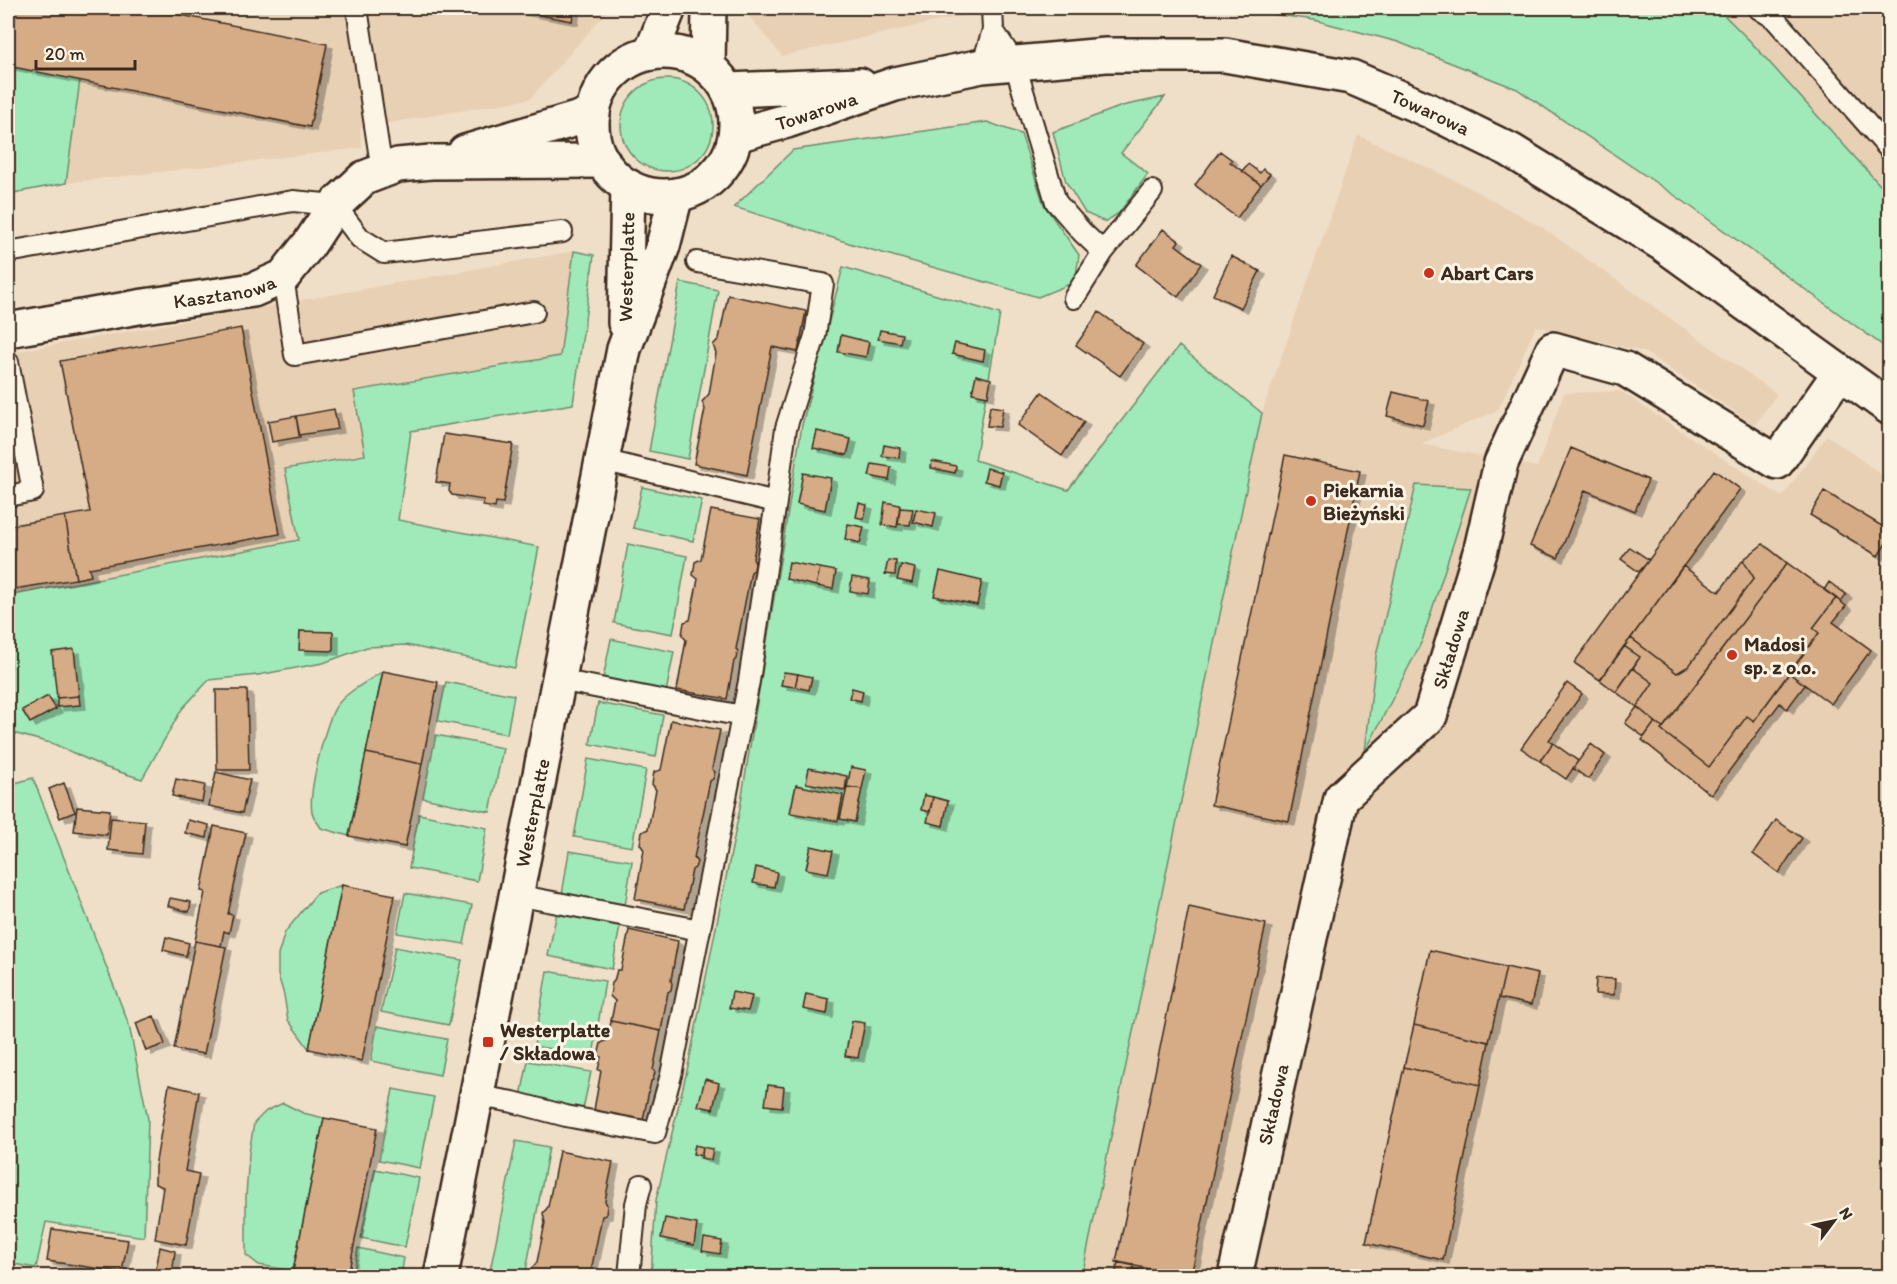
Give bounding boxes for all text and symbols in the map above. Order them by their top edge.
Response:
scale bar [36,33,135,71]
text: 20 m [45,43,85,65]
street label: Towarowa [1387,84,1474,141]
street label: Towarowa [773,86,861,136]
street label: Westerplatte [613,212,639,322]
place label: Abart Cars [1440,261,1534,285]
marker: Abart Cars [1422,266,1436,280]
street label: Kasztanowa [172,269,280,314]
place label: Piekarnia Bieżyński [1323,478,1405,526]
marker: Piekarnia Bieżyński [1304,494,1318,508]
street label: Składowa [1427,605,1474,692]
place label: Madosi sp. z o.o. [1744,632,1816,680]
marker: Madosi sp. z o.o. [1725,648,1739,662]
street label: Westerplatte [510,757,555,869]
place label: Westerplatte / Składowa [499,1018,611,1065]
marker: Westerplatte / Składowa [481,1035,495,1049]
street label: Składowa [1252,1061,1294,1147]
north arrow [1804,1191,1864,1251]
text: N [1835,1204,1857,1223]

